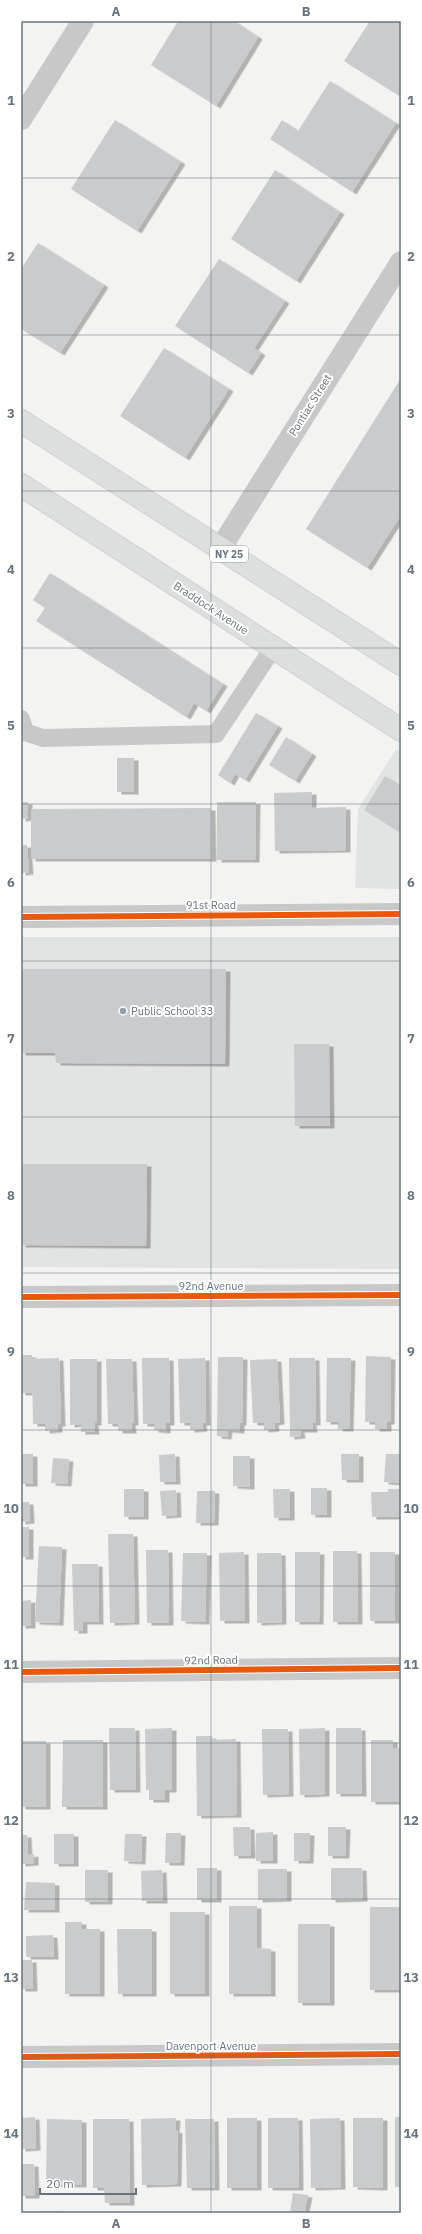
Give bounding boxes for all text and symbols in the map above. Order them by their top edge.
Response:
text: A [112,3,121,20]
text: B [302,3,311,20]
text: 1 [7,92,15,109]
text: 1 [407,92,415,109]
text: 2 [7,248,15,265]
text: 2 [407,248,415,265]
street label: Pontiac Street [286,372,334,438]
text: 3 [7,405,15,422]
text: 3 [407,405,415,422]
road number: NY 25 [210,546,248,562]
text: 4 [7,561,15,578]
text: 4 [407,561,415,578]
street label: Braddock Avenue [171,579,251,637]
text: 5 [7,717,15,734]
text: 5 [407,717,415,734]
text: 6 [7,874,15,891]
text: 6 [407,874,415,891]
street label: 91st Road [186,898,236,912]
place label: Public School 33 [131,1004,213,1018]
marker: Public School 33 [118,1006,128,1016]
text: 7 [7,1030,15,1047]
text: 7 [407,1030,415,1047]
text: 8 [7,1187,15,1204]
text: 8 [407,1187,415,1204]
street label: 92nd Avenue [178,1279,244,1293]
text: 9 [7,1343,15,1360]
text: 9 [407,1343,415,1360]
text: 10 [3,1500,19,1517]
text: 10 [403,1500,419,1517]
street label: 92nd Road [184,1653,238,1667]
text: 11 [3,1656,19,1673]
text: 11 [403,1656,419,1673]
text: 12 [3,1812,19,1829]
text: 12 [403,1812,419,1829]
text: 13 [3,1969,19,1986]
text: 13 [403,1969,419,1986]
street label: Davenport Avenue [166,2039,256,2053]
text: 14 [3,2125,19,2142]
text: 14 [403,2125,419,2142]
scale bar [40,2170,136,2196]
text: 20 m [46,2176,74,2191]
text: A [112,2215,121,2232]
text: B [302,2215,311,2232]

